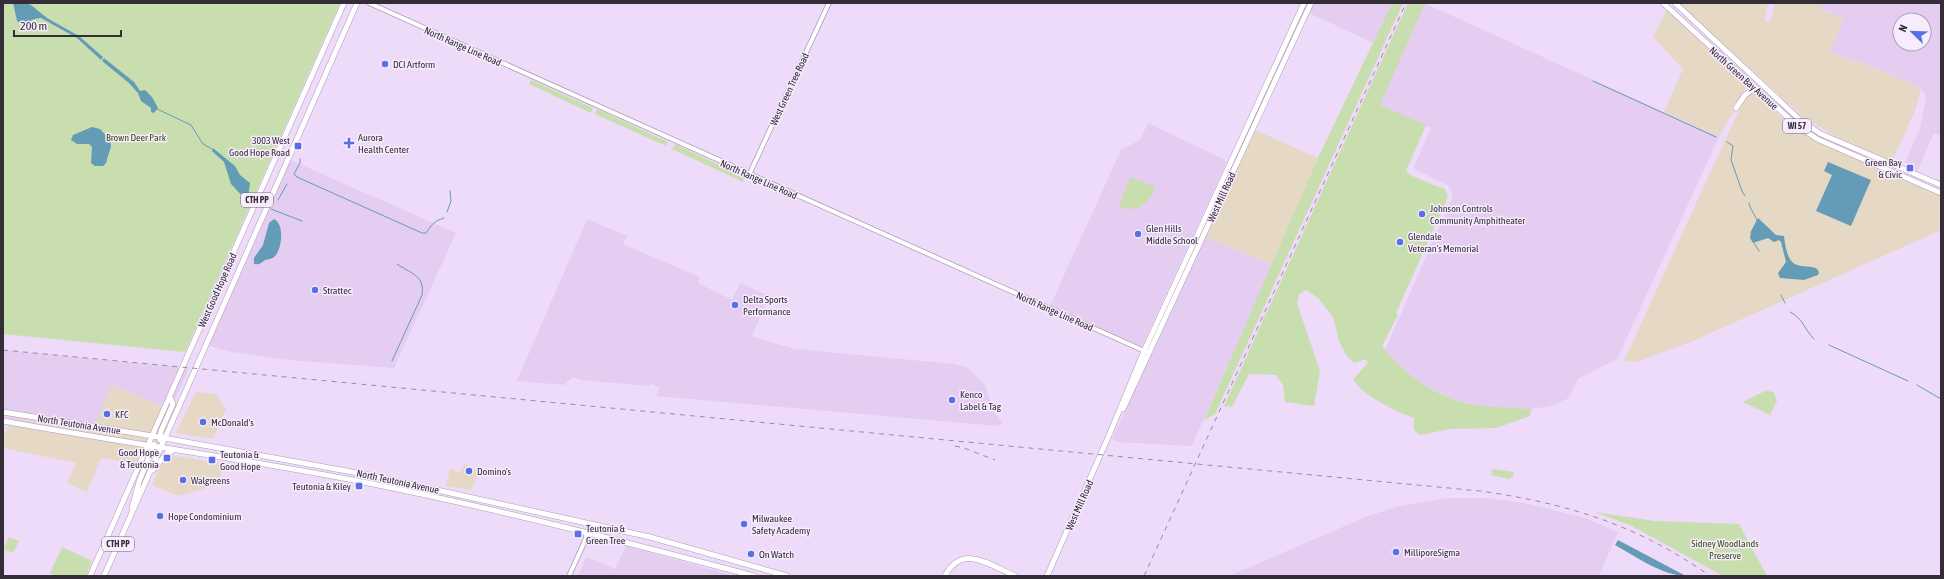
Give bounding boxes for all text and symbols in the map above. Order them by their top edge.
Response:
scale bar [14,12,121,38]
north arrow [1892,12,1932,52]
text: 200 m [20,19,47,33]
text: N [1896,23,1910,33]
street label: North Range Line Road [423,25,503,68]
street label: North Green Bay Avenue [1707,45,1781,112]
street label: West Green Tree Road [768,51,811,127]
marker: DCI Artform [380,59,390,69]
place label: DCI Artform [393,59,435,70]
road number: WI 57 [1783,119,1811,133]
park label: Brown Deer Park [106,132,167,143]
place label: Aurora Health Center [358,132,410,155]
place label: 3003 West Good Hope Road [229,135,290,158]
marker: Aurora Health Center [343,137,355,149]
marker: 3003 West Good Hope Road [293,141,303,151]
place label: Green Bay & Civic [1865,157,1902,180]
street label: North Range Line Road [719,158,799,201]
marker: Green Bay & Civic [1905,163,1915,173]
street label: West Mill Road [1205,170,1238,224]
road number: CTH PP [241,193,273,207]
place label: Johnson Controls Community Amphitheater [1430,203,1526,226]
marker: Johnson Controls Community Amphitheater [1417,209,1427,219]
place label: Glen Hills Middle School [1146,223,1198,246]
marker: Glen Hills Middle School [1133,229,1143,239]
place label: Glendale Veteran's Memorial [1408,231,1479,254]
marker: Glendale Veteran's Memorial [1395,237,1405,247]
street label: West Good Hope Road [196,251,239,329]
marker: Strattec [310,285,320,295]
place label: Strattec [323,285,352,296]
street label: North Range Line Road [1015,290,1095,333]
place label: Delta Sports Performance [743,294,791,317]
marker: Delta Sports Performance [730,300,740,310]
place label: Kenco Label & Tag [960,389,1002,412]
marker: Kenco Label & Tag [947,395,957,405]
marker: KFC [102,409,112,419]
place label: KFC [115,409,129,420]
street label: North Teutonia Avenue [37,412,122,437]
marker: McDonald's [198,417,208,427]
place label: McDonald's [211,417,254,428]
place label: Good Hope & Teutonia [118,447,159,470]
place label: Teutonia & Good Hope [220,449,261,472]
marker: Good Hope & Teutonia [162,453,172,463]
marker: Teutonia & Good Hope [207,455,217,465]
marker: Domino's [464,466,474,476]
place label: Domino's [477,466,512,477]
street label: North Teutonia Avenue [356,467,441,496]
marker: Walgreens [178,475,188,485]
place label: Walgreens [191,475,230,486]
street label: West Mill Road [1063,478,1096,532]
place label: Teutonia & Kiley [292,481,351,492]
marker: Teutonia & Kiley [354,481,364,491]
marker: Hope Condominium [155,511,165,521]
place label: Hope Condominium [168,511,241,522]
place label: Milwaukee Safety Academy [752,513,810,536]
marker: Milwaukee Safety Academy [739,519,749,529]
place label: Teutonia & Green Tree [586,523,626,546]
marker: Teutonia & Green Tree [573,529,583,539]
road number: CTH PP [102,537,134,551]
park label: Sidney Woodlands Preserve [1691,538,1759,561]
marker: MilliporeSigma [1391,547,1401,557]
place label: MilliporeSigma [1404,547,1461,558]
marker: On Watch [746,549,756,559]
place label: On Watch [759,549,794,560]

